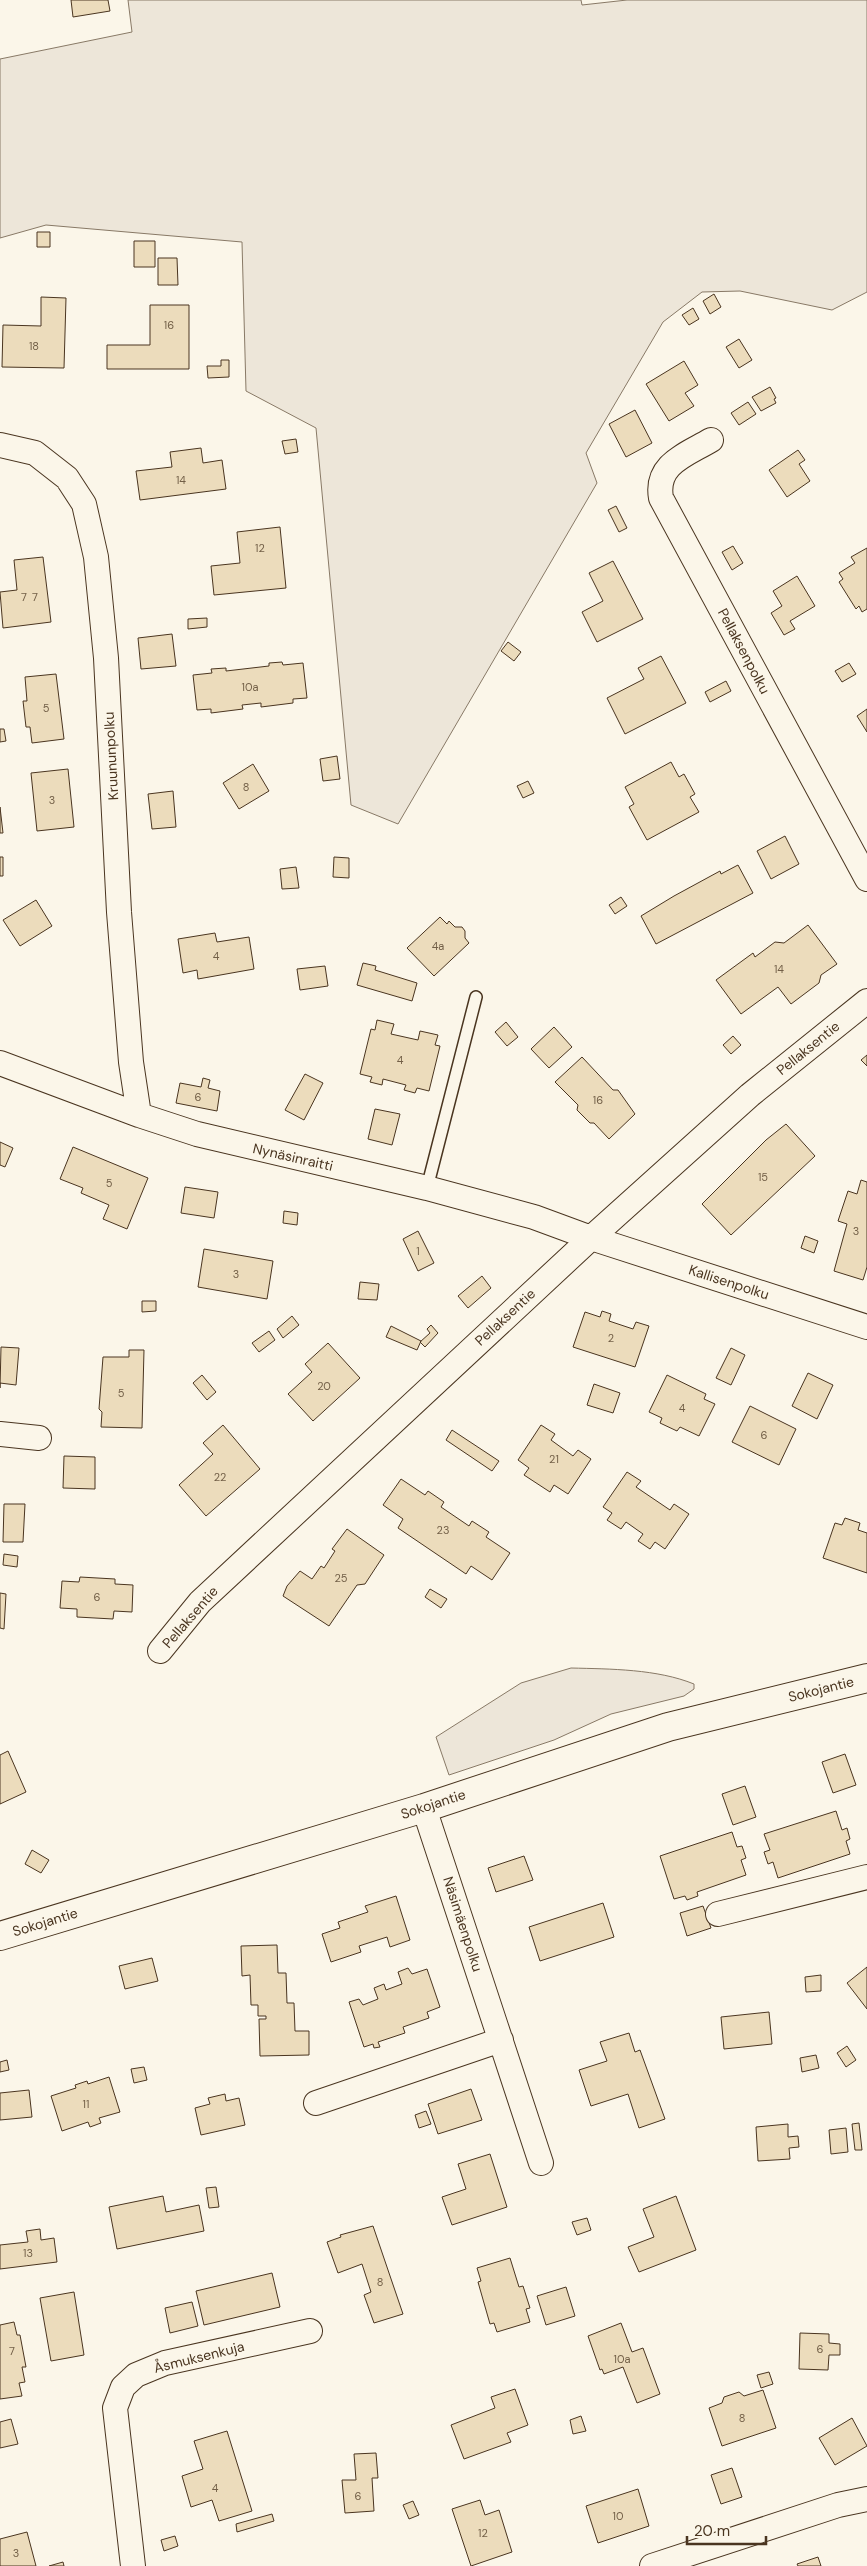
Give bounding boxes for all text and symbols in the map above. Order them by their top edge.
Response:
house number: 16 [164,318,174,332]
house number: 18 [29,339,39,353]
house number: 14 [176,473,186,487]
house number: 12 [255,541,265,555]
house number: 7 [21,590,27,604]
house number: 7 [32,590,38,604]
street label: Pellaksenpolku [714,605,774,697]
house number: 10a [242,680,258,694]
house number: 5 [43,701,50,715]
street label: Kruununpolku [100,711,122,801]
house number: 8 [243,780,249,794]
house number: 3 [49,793,55,807]
house number: 4a [432,939,444,953]
house number: 4 [213,949,220,963]
house number: 14 [774,962,784,976]
street label: Pellaksentie [773,1017,843,1079]
house number: 4 [397,1053,404,1067]
house number: 6 [195,1090,202,1104]
house number: 16 [593,1093,603,1107]
street label: Nynäsinraitti [251,1139,335,1175]
house number: 15 [758,1170,768,1184]
house number: 5 [106,1176,113,1190]
house number: 3 [853,1224,859,1238]
house number: 1 [416,1244,420,1258]
street label: Kallisenpolku [687,1261,771,1303]
house number: 3 [233,1267,239,1281]
street label: Pellaksentie [471,1284,539,1349]
house number: 2 [608,1331,614,1345]
house number: 20 [317,1379,331,1393]
house number: 5 [118,1386,125,1400]
house number: 4 [679,1401,686,1415]
house number: 6 [761,1428,768,1442]
house number: 21 [549,1452,559,1466]
house number: 22 [214,1470,226,1484]
house number: 23 [437,1523,449,1537]
house number: 25 [334,1571,348,1585]
street label: Pellaksentie [158,1582,222,1652]
house number: 6 [94,1590,101,1604]
street label: Sokojantie [786,1672,856,1706]
street label: Sokojantie [398,1785,468,1823]
street label: Näsimäenpolku [439,1874,487,1974]
street label: Sokojantie [10,1904,80,1940]
house number: 11 [83,2097,89,2111]
house number: 13 [23,2246,33,2260]
house number: 8 [377,2275,383,2289]
street label: Åsmuksenkuja [152,2337,246,2377]
house number: 6 [817,2342,824,2356]
house number: 7 [9,2344,15,2358]
house number: 10a [614,2352,630,2366]
house number: 8 [739,2411,745,2425]
house number: 4 [212,2481,219,2495]
house number: 6 [355,2489,362,2503]
house number: 10 [613,2509,623,2523]
scale bar [687,2514,766,2546]
text: 20 m [694,2521,730,2541]
house number: 12 [478,2526,488,2540]
house number: 3 [13,2546,19,2560]

